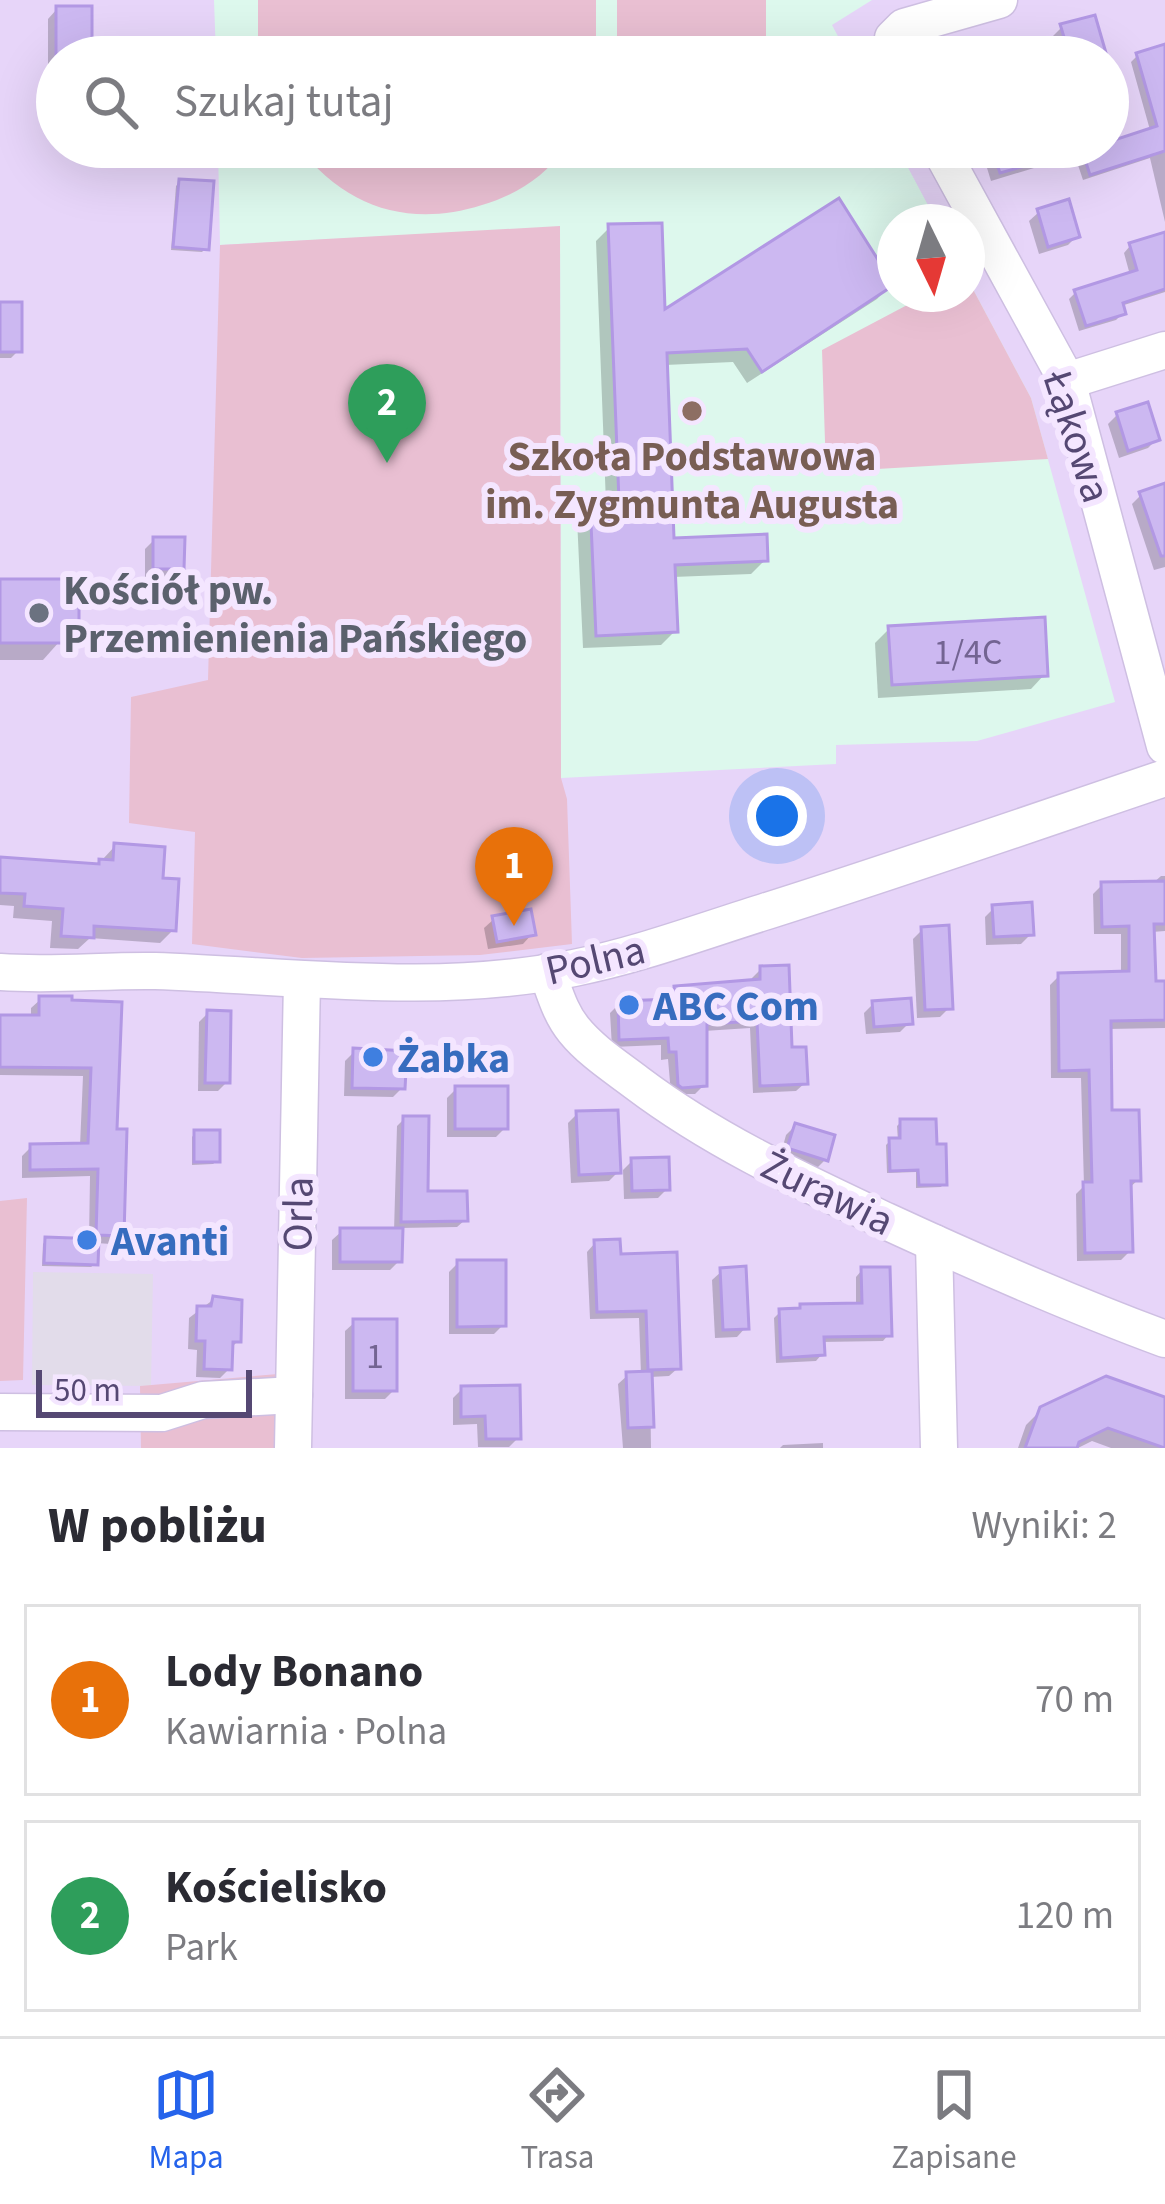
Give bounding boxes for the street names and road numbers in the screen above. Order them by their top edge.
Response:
street label: Łąkowa [1026,362,1126,510]
street label: Polna [540,920,651,1001]
street label: Żurawia [751,1136,904,1252]
street label: Orla [268,1176,330,1252]

